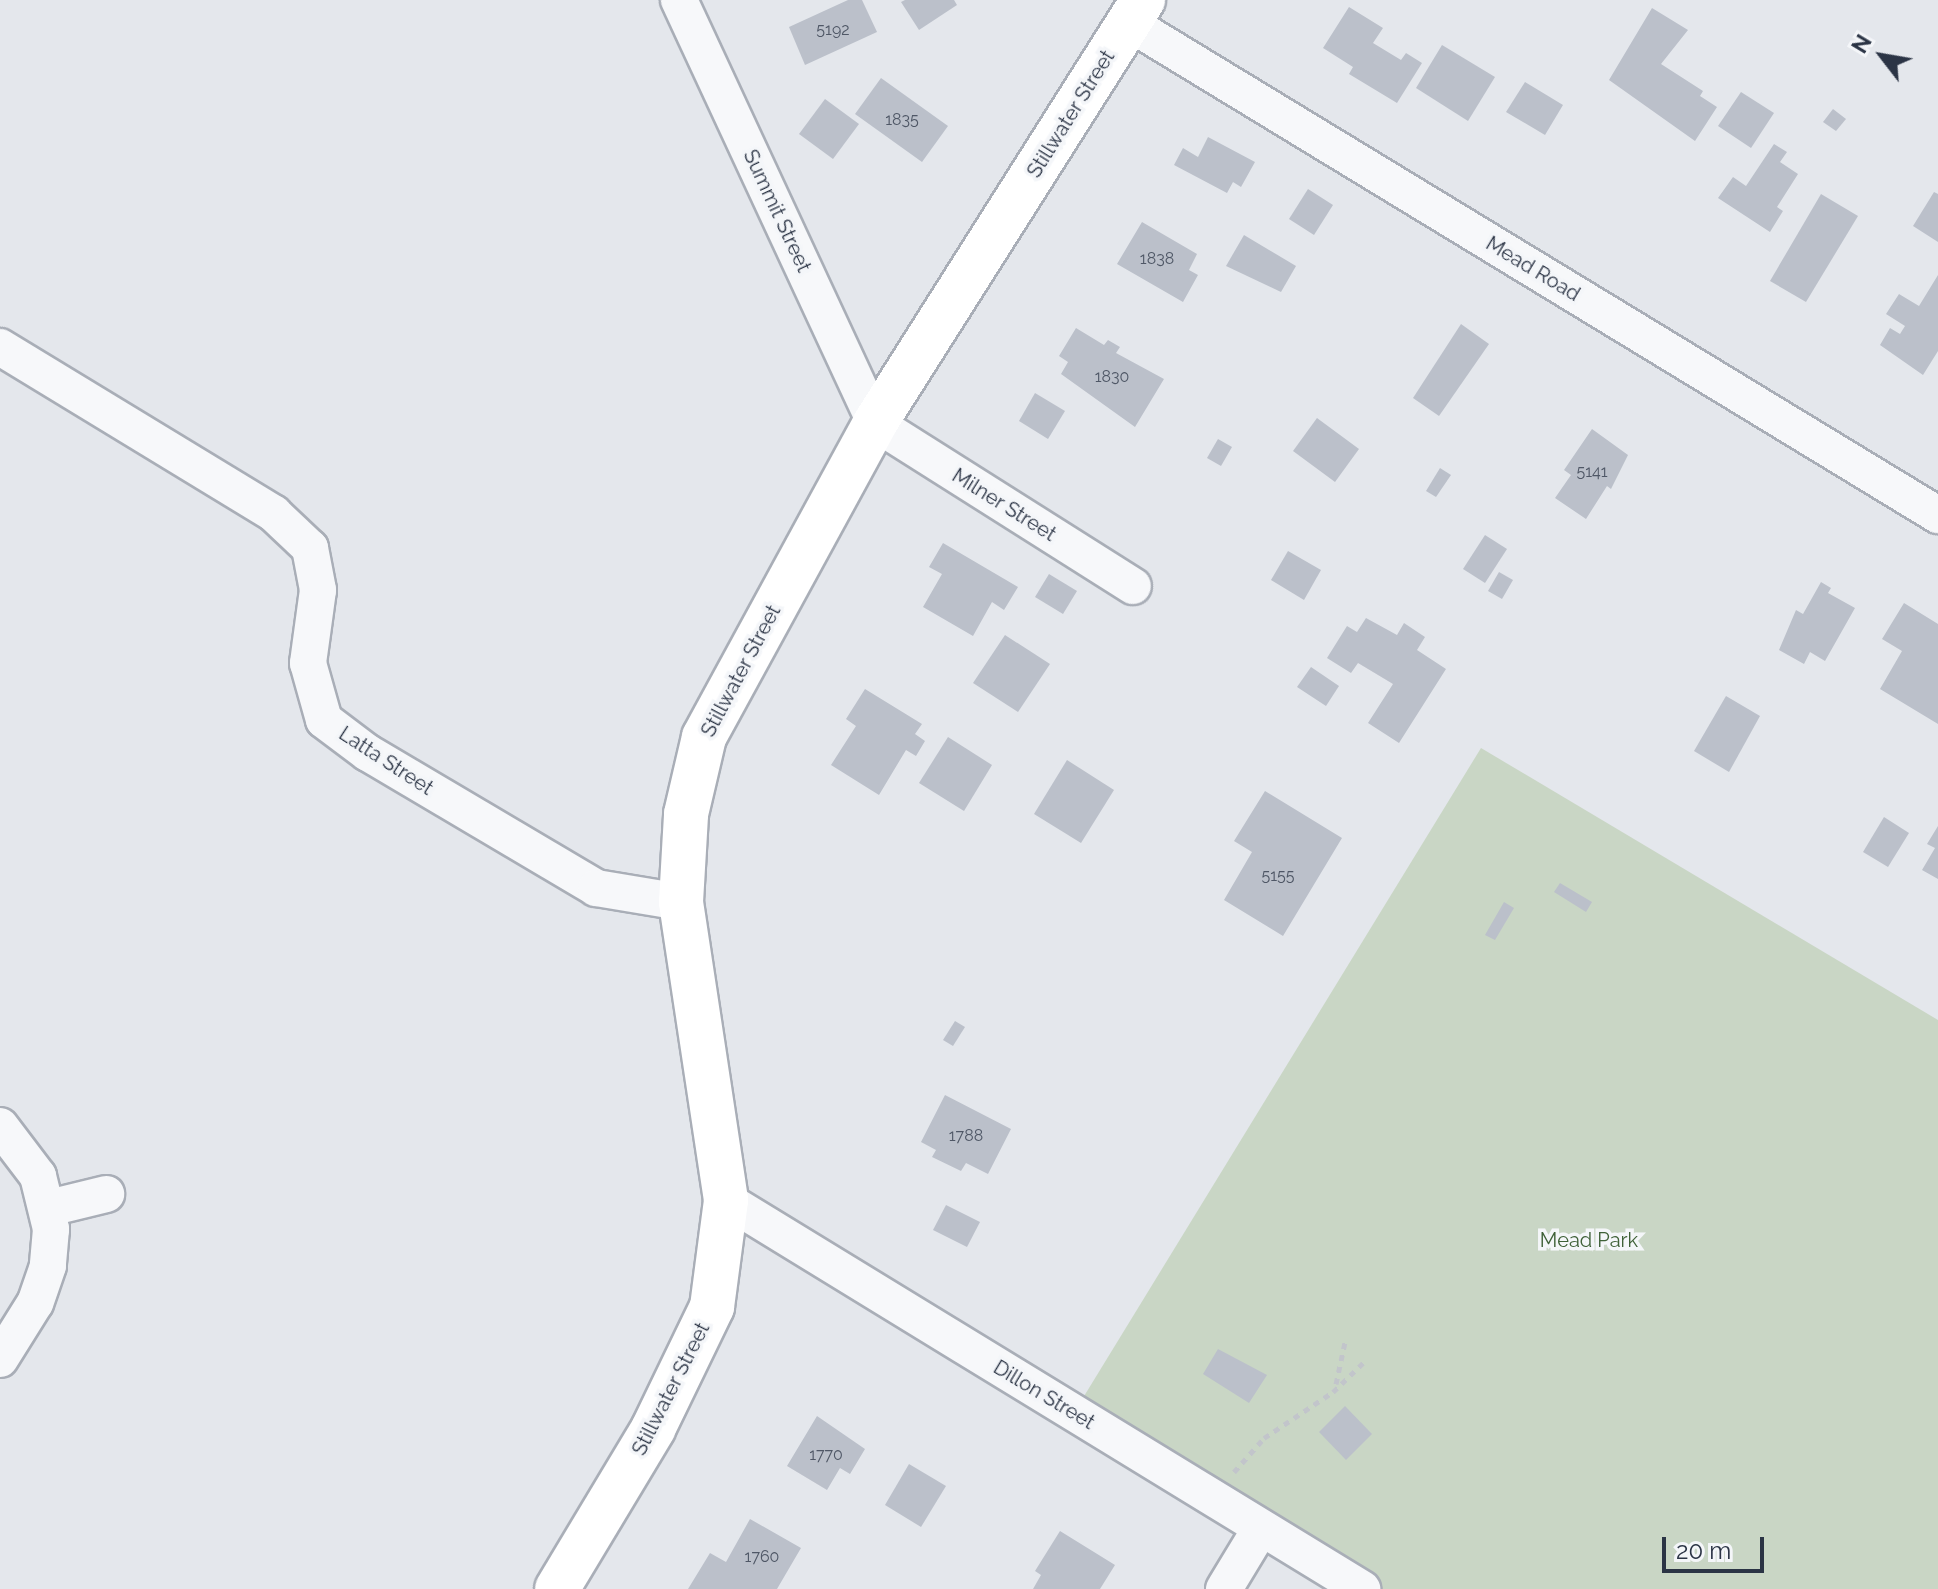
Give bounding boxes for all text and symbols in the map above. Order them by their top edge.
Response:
north arrow [1842,16,1922,96]
house number: 5192 [816,20,850,40]
text: N [1846,30,1877,58]
street label: Stillwater Street [1022,46,1120,182]
house number: 1835 [885,110,919,130]
street label: Summit Street [738,146,816,276]
street label: Mead Road [1482,232,1584,306]
house number: 1838 [1140,249,1174,269]
house number: 1830 [1095,367,1129,387]
house number: 5141 [1576,462,1608,482]
street label: Milner Street [947,463,1061,547]
street label: Stillwater Street [696,601,786,741]
street label: Latta Street [334,722,438,800]
house number: 5155 [1261,866,1295,886]
house number: 1788 [949,1126,983,1146]
park label: Mead Park [1540,1228,1638,1252]
street label: Stillwater Street [627,1318,715,1460]
street label: Dillon Street [989,1355,1099,1435]
house number: 1770 [809,1445,843,1465]
scale bar [1666,1521,1768,1571]
text: 20 m [1676,1536,1731,1565]
house number: 1760 [745,1547,779,1567]

